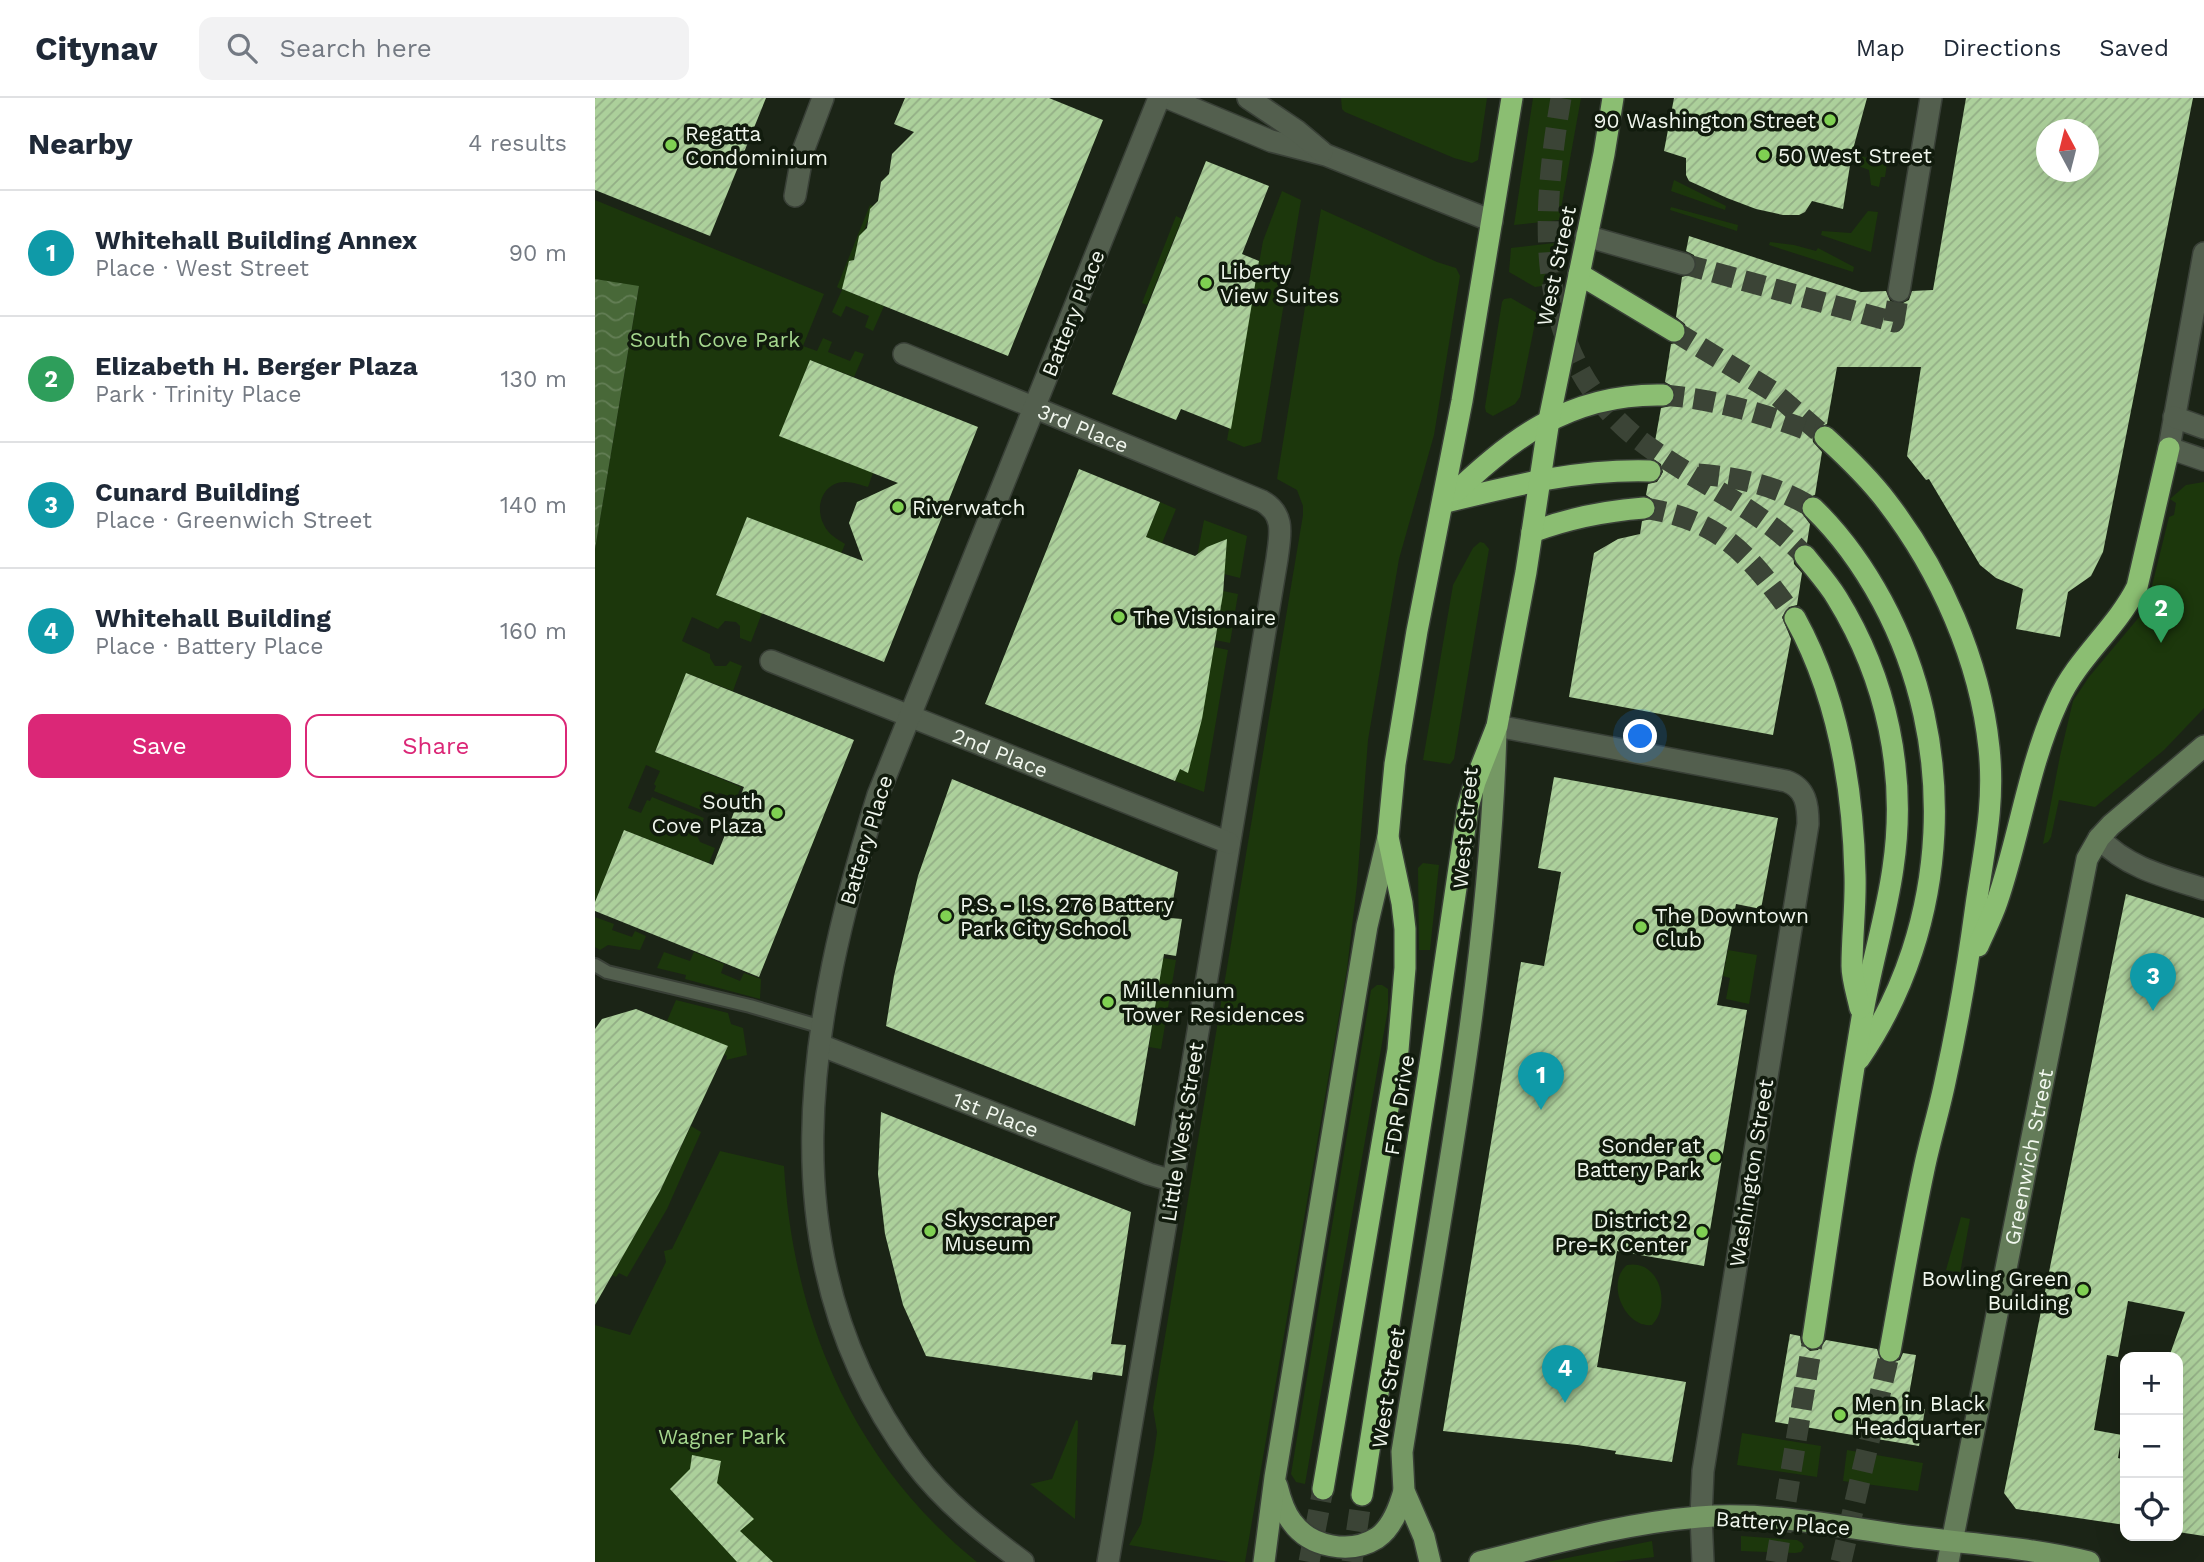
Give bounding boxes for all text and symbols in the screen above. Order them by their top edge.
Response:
search box [199,17,689,80]
text: Citynav [35,29,157,68]
icon: search [223,29,261,67]
text: Search here [279,33,432,63]
text: Map [1856,34,1905,62]
text: Directions [1943,34,2061,62]
text: Saved [2099,34,2169,62]
place label: 90 Washington Street [1594,108,1816,133]
marker: 90 Washington Street [1822,112,1838,128]
north arrow [2036,119,2099,182]
place label: Regatta Condominium [685,121,828,170]
text: Nearby [28,126,133,161]
text: 4 results [468,130,567,157]
marker: Regatta Condominium [663,137,679,153]
place label: 50 West Street [1778,143,1932,168]
marker: 50 West Street [1756,147,1772,163]
street label: West Street [1531,204,1581,328]
text: Whitehall Building Annex [95,225,417,255]
text: 1 [46,240,56,267]
text: 90 m [509,240,567,267]
street label: Battery Place [1036,246,1110,380]
text: Place · West Street [95,255,309,282]
place label: Liberty View Suites [1220,259,1339,308]
marker: Liberty View Suites [1198,275,1214,291]
park label: South Cove Park [630,327,800,352]
text: Elizabeth H. Berger Plaza [95,351,418,381]
text: 2 [44,366,58,393]
text: 130 m [501,366,567,393]
text: Park · Trinity Place [95,381,301,408]
street label: 3rd Place [1034,398,1133,457]
text: Cunard Building [95,477,299,507]
text: 3 [44,492,58,519]
text: 140 m [500,492,567,519]
place label: Riverwatch [912,495,1025,520]
marker: Riverwatch [890,499,906,515]
text: Place · Greenwich Street [95,507,372,534]
pin: 2 [2138,585,2184,643]
text: Whitehall Building [95,603,331,633]
place label: The Visionaire [1133,605,1276,630]
marker: The Visionaire [1111,609,1127,625]
text: 4 [44,618,58,645]
text: 160 m [500,618,567,645]
text: Place · Battery Place [95,633,324,660]
button: Save [28,714,291,778]
button: Share [305,714,567,778]
your location [1623,719,1657,753]
street label: 2nd Place [949,722,1052,782]
street label: West Street [1447,766,1483,890]
street label: Battery Place [834,772,898,908]
place label: South Cove Plaza [652,789,763,838]
marker: South Cove Plaza [769,805,785,821]
place label: P.S. - I.S. 276 Battery Park City School [960,892,1174,941]
place label: The Downtown Club [1655,903,1809,952]
marker: P.S. - I.S. 276 Battery Park City School [938,908,954,924]
marker: The Downtown Club [1633,919,1649,935]
pin: 3 [2130,953,2176,1011]
place label: Millennium Tower Residences [1122,978,1305,1027]
marker: Millennium Tower Residences [1100,994,1116,1010]
street label: Little West Street [1155,1040,1209,1224]
pin: 1 [1518,1052,1564,1110]
street label: FDR Drive [1379,1053,1419,1157]
street label: Greenwich Street [1998,1066,2058,1247]
street label: Washington Street [1724,1077,1778,1269]
street label: 1st Place [949,1086,1043,1142]
place label: Sonder at Battery Park [1576,1133,1701,1182]
marker: Sonder at Battery Park [1707,1149,1723,1165]
place label: Skyscraper Museum [944,1207,1057,1256]
place label: District 2 Pre-K Center [1555,1208,1688,1257]
marker: Skyscraper Museum [922,1223,938,1239]
marker: District 2 Pre-K Center [1694,1224,1710,1240]
place label: Bowling Green Building [1921,1266,2070,1315]
marker: Bowling Green Building [2075,1282,2091,1298]
street label: West Street [1366,1326,1410,1450]
pin: 4 [1542,1345,1588,1403]
map controls [2120,1352,2183,1541]
button: + [2120,1352,2183,1415]
place label: Men in Black Headquarter [1854,1391,1986,1440]
marker: Men in Black Headquarter [1832,1407,1848,1423]
button: − [2120,1415,2183,1478]
park label: Wagner Park [658,1424,786,1449]
button: locate [2120,1478,2183,1541]
street label: Battery Place [1715,1506,1851,1540]

